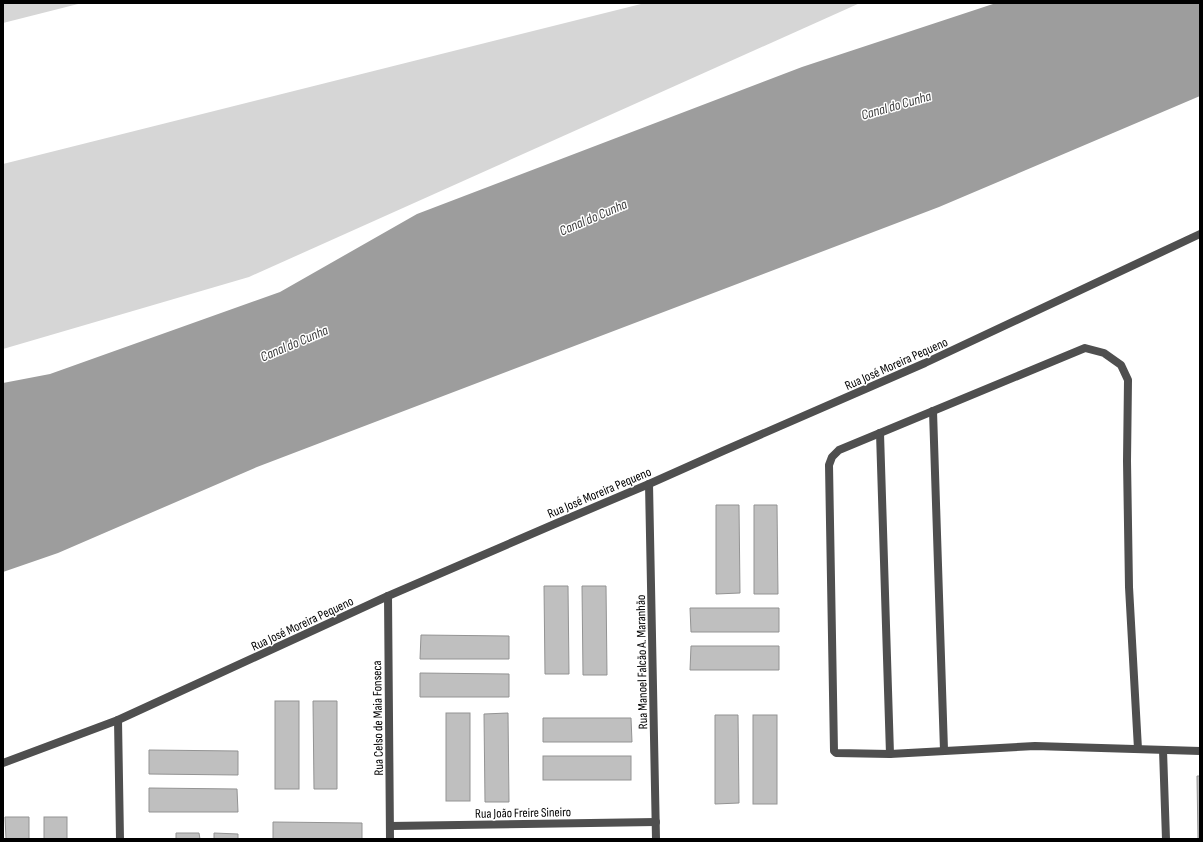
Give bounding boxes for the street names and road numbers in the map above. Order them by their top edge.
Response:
street label: Rua José Moreira Pequeno [842,334,950,394]
street label: Rua José Moreira Pequeno [545,464,654,522]
street label: Rua José Moreira Pequeno [249,593,356,655]
street label: Rua Manoel Falcão A. Maranhão [633,595,651,729]
street label: Rua Celso de Maia Fonseca [369,660,387,776]
street label: Rua João Freire Sineiro [475,804,571,822]

